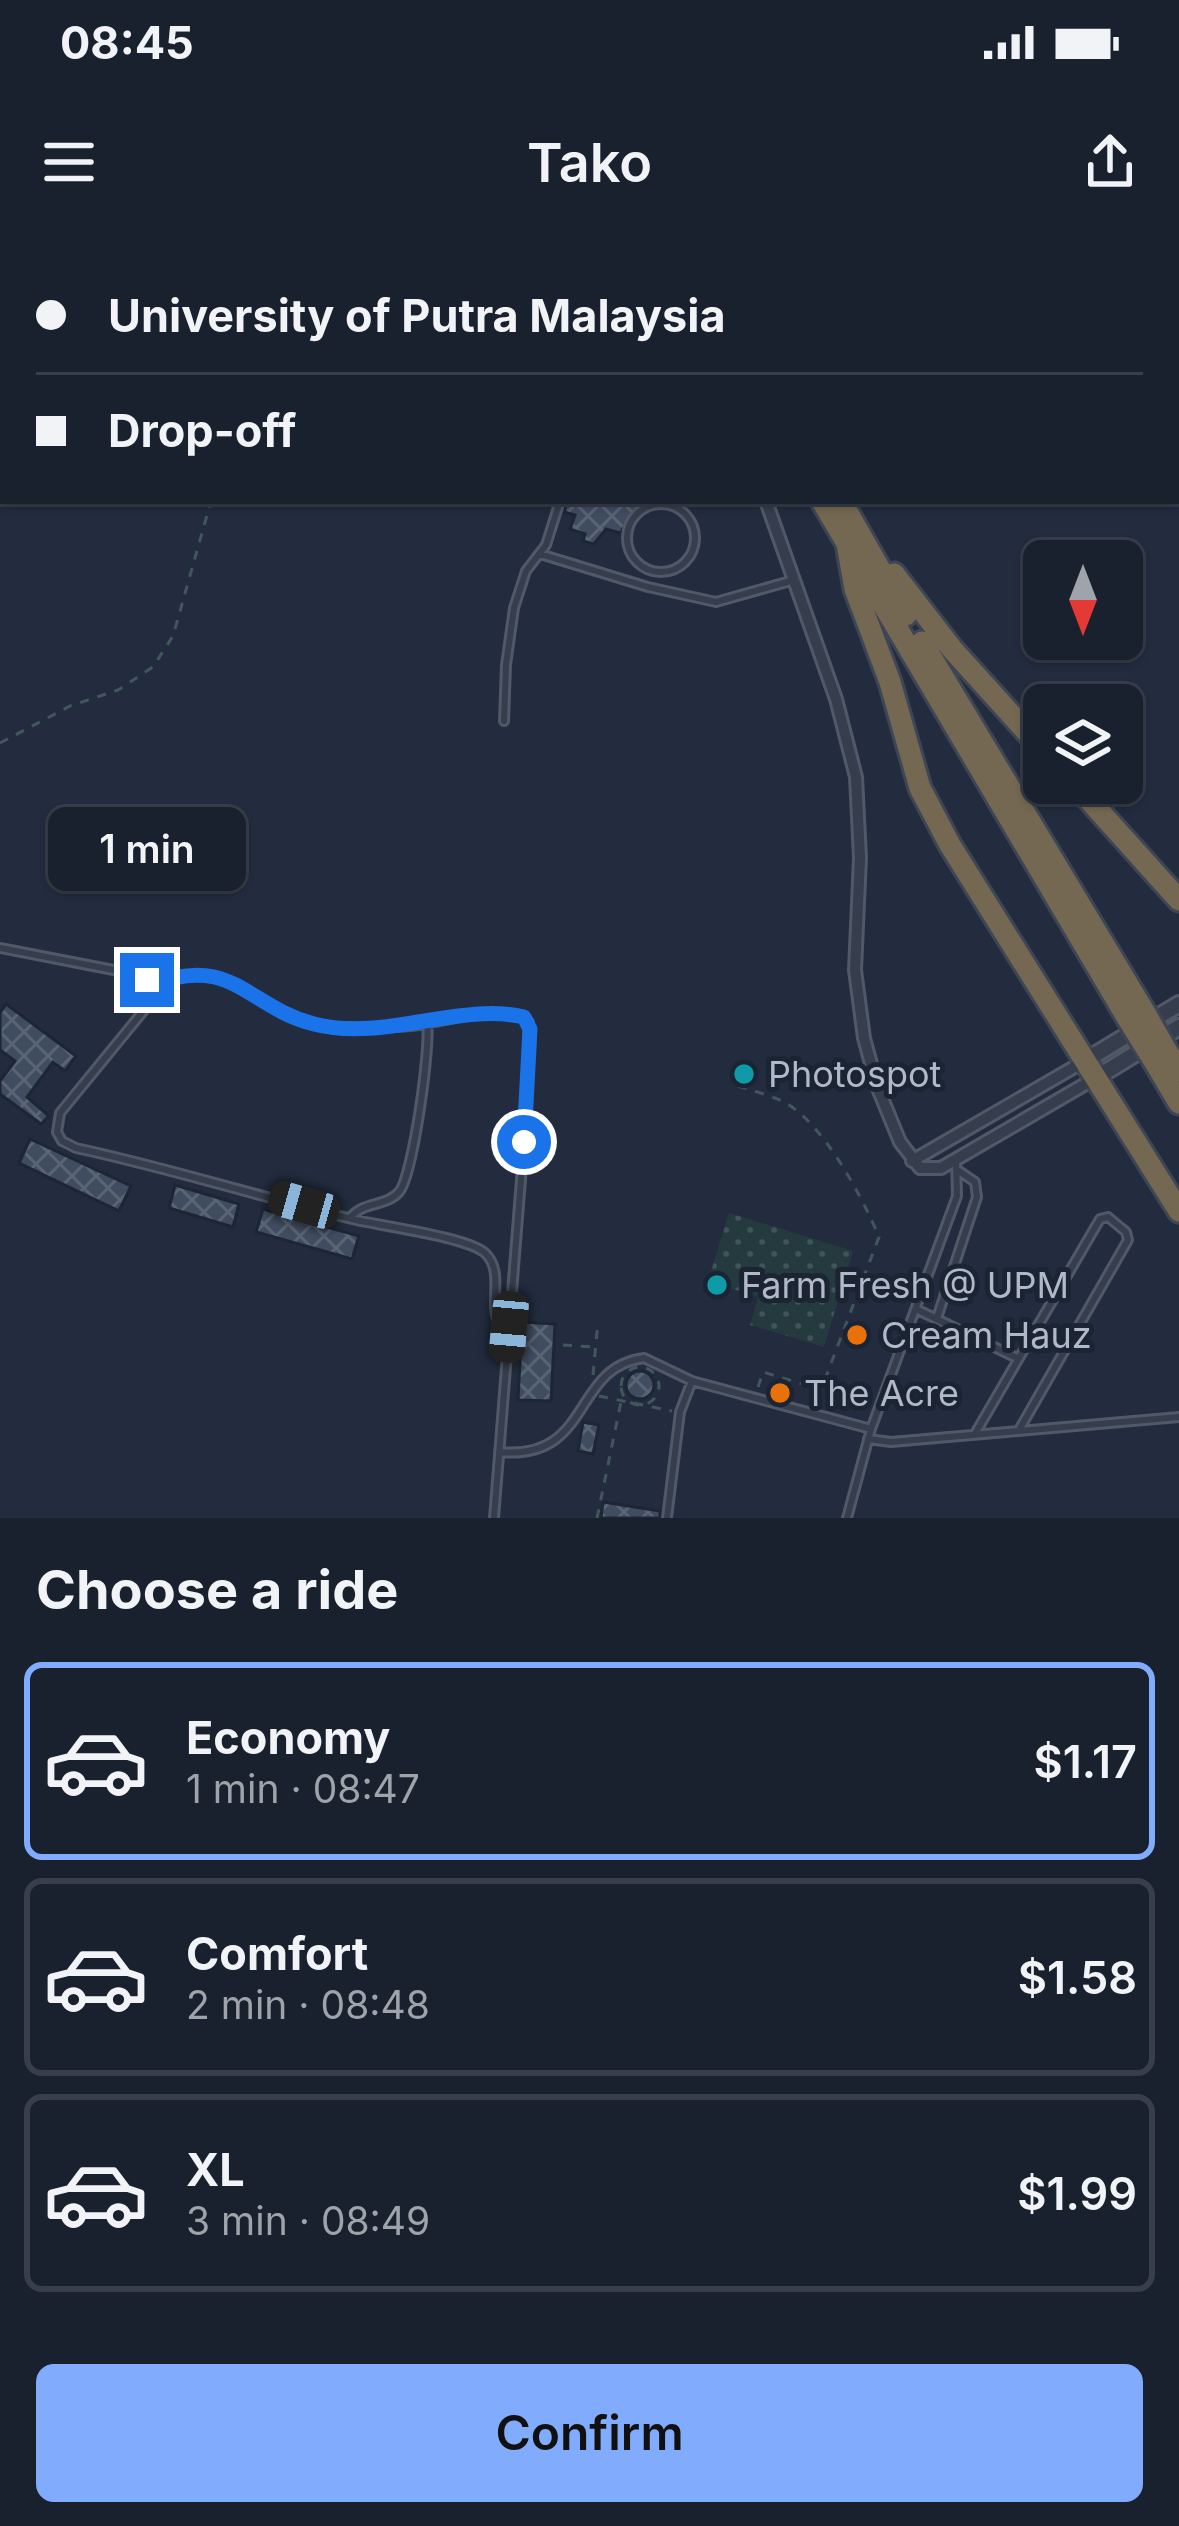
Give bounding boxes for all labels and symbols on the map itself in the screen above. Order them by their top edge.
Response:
north arrow [1023,540,1143,660]
callout: 1 min [48,806,246,890]
route end [120,953,174,1007]
place label: Photospot [768,1052,942,1096]
marker: Photospot [731,1061,757,1087]
route start [497,1115,551,1169]
car [264,1178,344,1232]
place label: Farm Fresh @ UPM [741,1263,1069,1307]
marker: Farm Fresh @ UPM [704,1272,730,1298]
car [488,1290,530,1364]
place label: Cream Hauz [881,1313,1092,1357]
marker: Cream Hauz [844,1322,870,1348]
place label: The Acre [804,1371,959,1415]
marker: The Acre [767,1380,793,1406]

